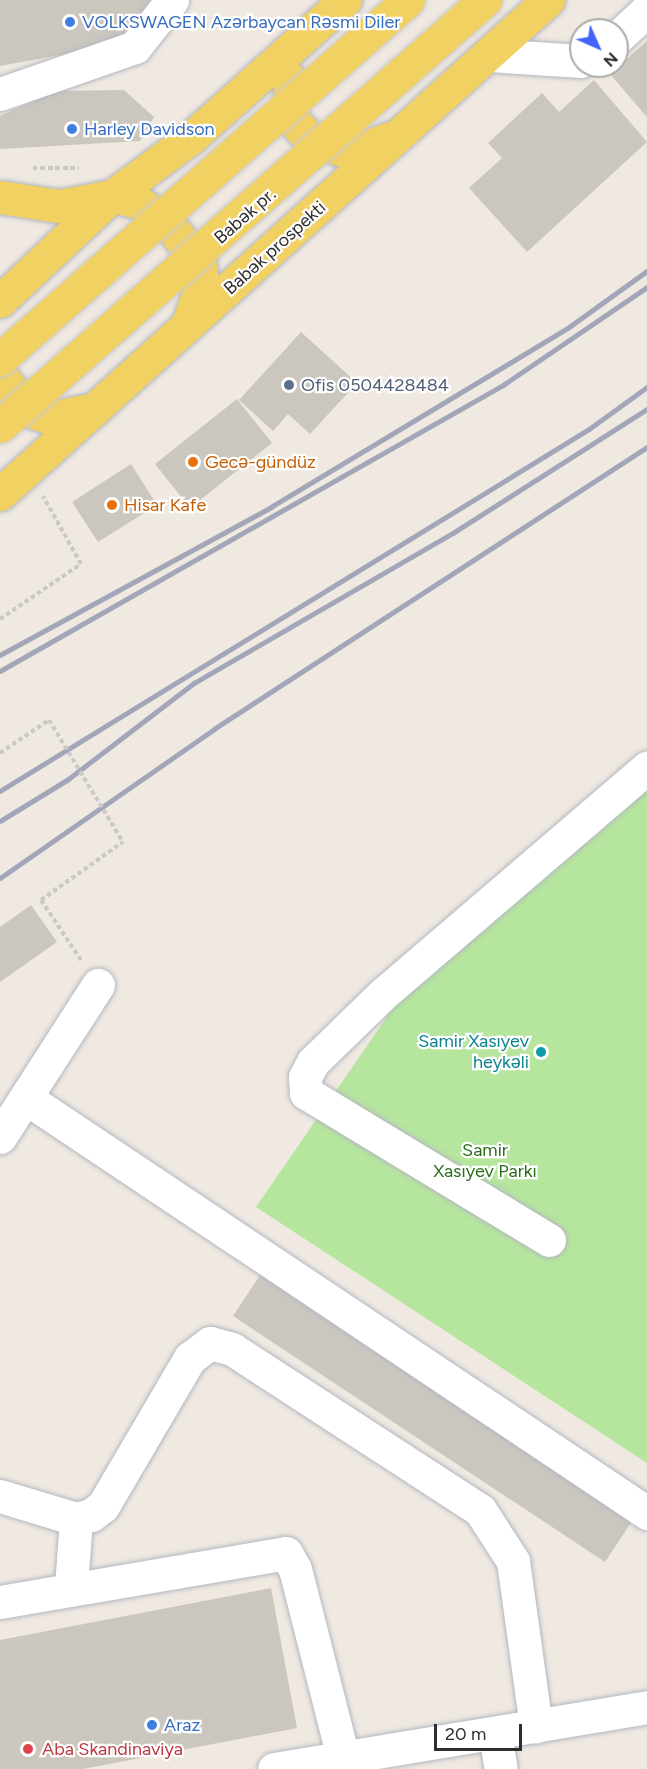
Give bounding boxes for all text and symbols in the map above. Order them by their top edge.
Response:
place label: VOLKSWAGEN Azərbaycan Rəsmi Diler [82,11,400,33]
marker: VOLKSWAGEN Azərbaycan Rəsmi Diler [63,15,77,29]
north arrow [569,18,629,78]
text: N [600,49,622,71]
place label: Harley Davidson [84,118,215,140]
marker: Harley Davidson [65,122,79,136]
street label: Babək pr. [210,183,280,249]
street label: Babək prospekti [220,197,330,299]
place label: Ofis 0504428484 [301,374,449,396]
marker: Ofis 0504428484 [282,378,296,392]
place label: Gecə-gündüz [205,451,316,473]
marker: Gecə-gündüz [186,455,200,469]
place label: Hisar Kafe [124,494,206,516]
marker: Hisar Kafe [105,498,119,512]
place label: Samir Xasıyev heykəli [418,1031,529,1074]
marker: Samir Xasıyev heykəli [534,1045,548,1059]
park label: Samir Xasıyev Parkı [433,1140,537,1182]
scale bar [437,1712,526,1750]
place label: Araz [164,1714,200,1736]
marker: Araz [145,1718,159,1732]
text: 20 m [445,1723,486,1745]
place label: Aba Skandinaviya [42,1738,183,1760]
marker: Aba Skandinaviya [19,1740,37,1758]

